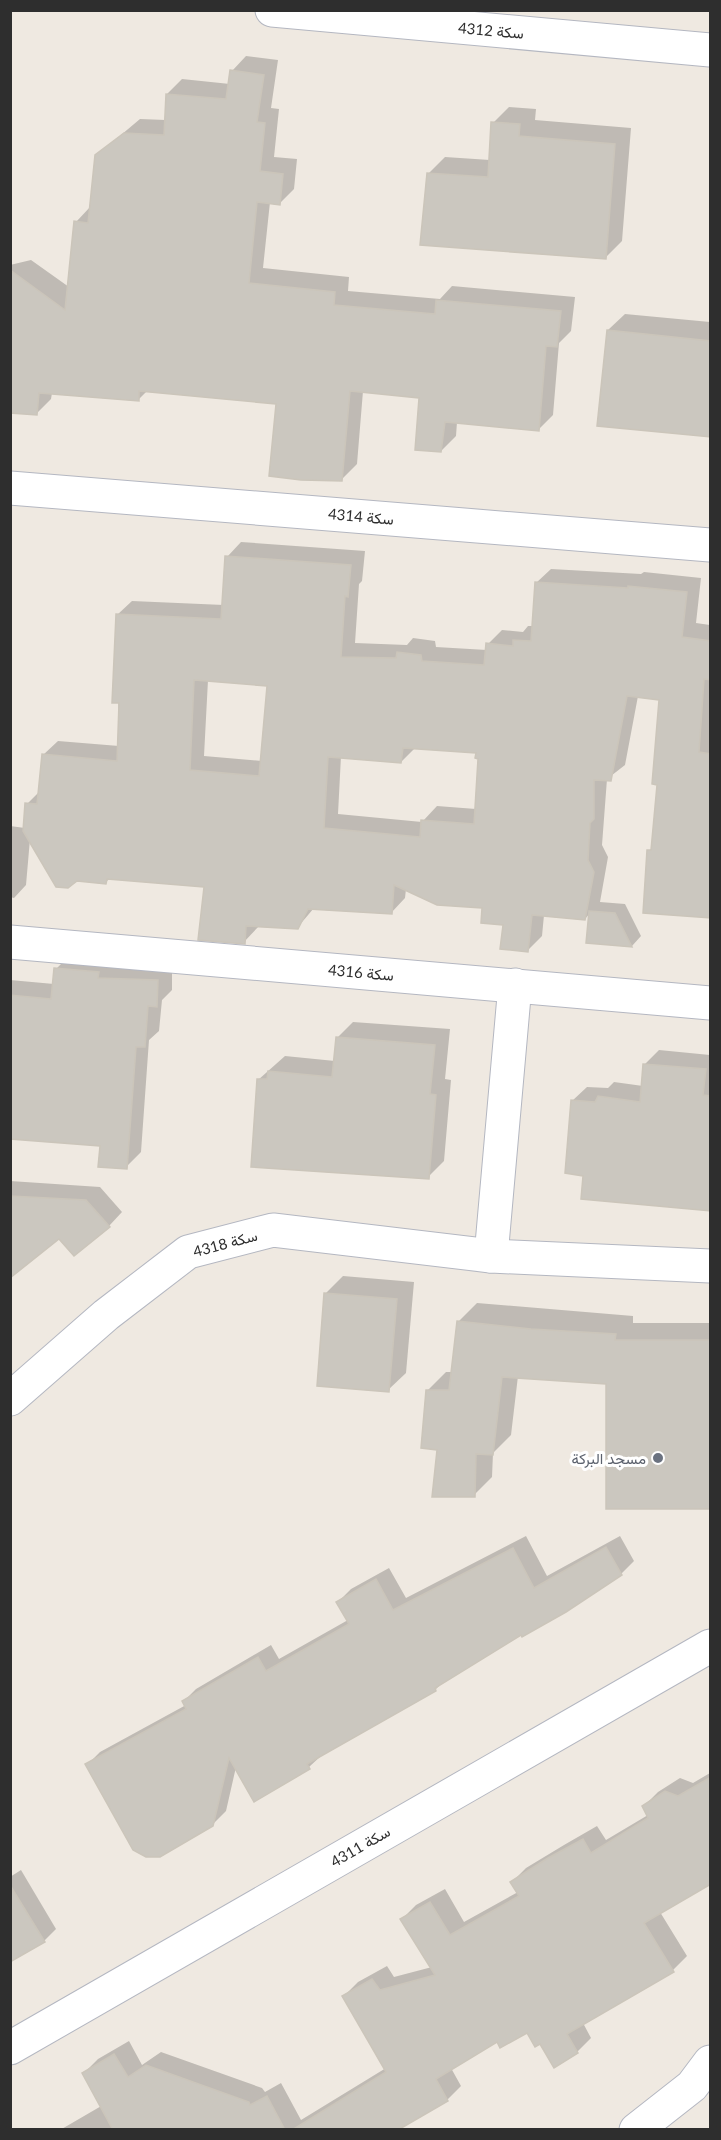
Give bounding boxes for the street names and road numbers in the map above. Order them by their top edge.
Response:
street label: سكة 4312 [457,18,525,42]
street label: سكة 4314 [327,504,395,528]
street label: سكة 4316 [327,960,395,984]
street label: سكة 4318 [191,1226,259,1260]
street label: سكة 4311 [327,1822,393,1870]

